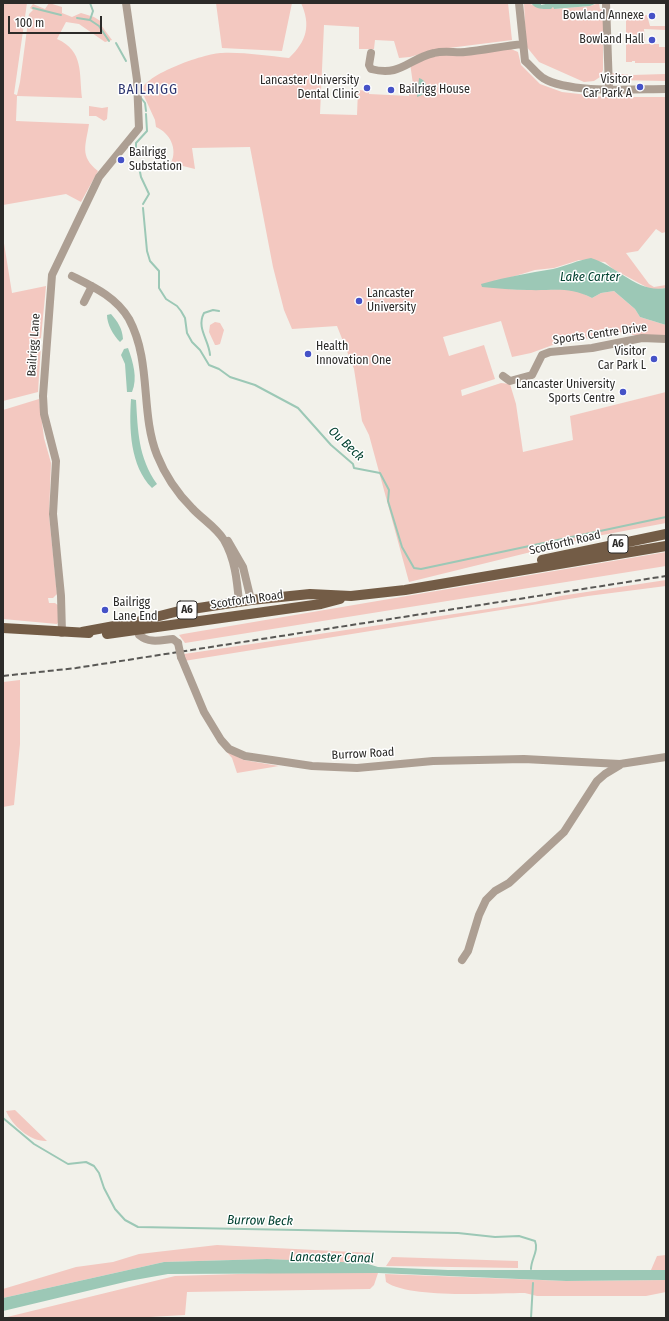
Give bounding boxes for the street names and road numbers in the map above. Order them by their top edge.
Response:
street label: Bailrigg Lane [25,313,43,377]
street label: Sports Centre Drive [552,320,648,348]
street label: Scotforth Road [528,528,602,558]
road number: A6 [608,535,628,553]
street label: Scotforth Road [210,588,284,612]
road number: A6 [177,601,197,619]
street label: Burrow Road [331,745,395,763]

